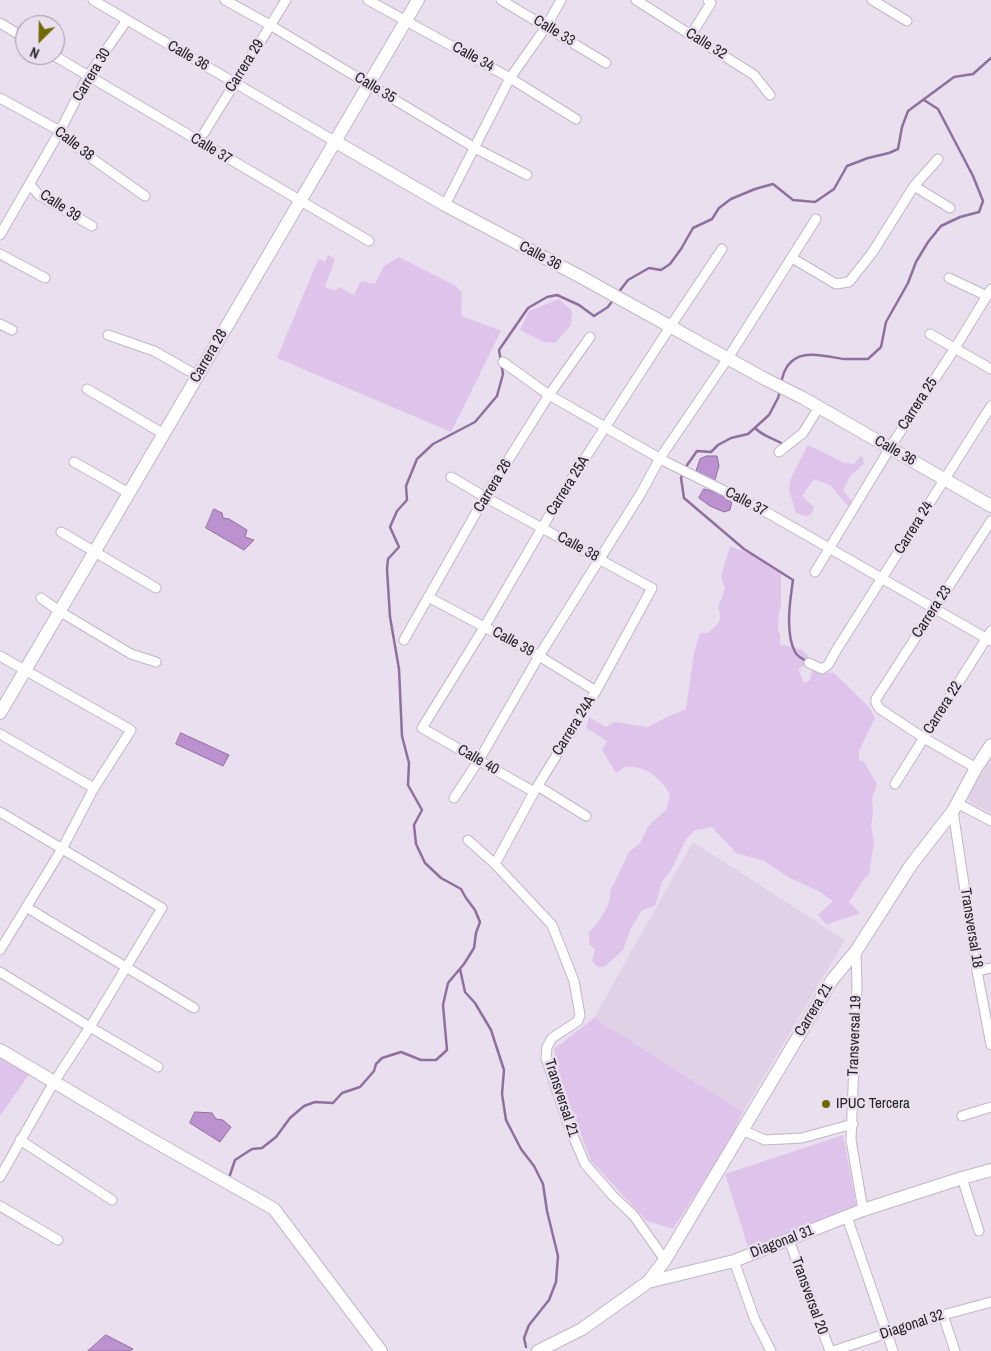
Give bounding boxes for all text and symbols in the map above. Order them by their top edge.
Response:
street label: Calle 33 [530,12,578,50]
north arrow [15,15,65,65]
street label: Calle 32 [682,24,730,64]
street label: Carrera 29 [222,36,268,96]
street label: Calle 36 [164,37,212,75]
street label: Calle 34 [449,38,497,76]
text: N [27,43,42,63]
street label: Carrera 30 [69,45,115,105]
street label: Calle 35 [351,69,399,107]
street label: Calle 38 [51,123,97,165]
street label: Calle 37 [187,130,235,168]
street label: Calle 39 [36,186,84,226]
street label: Calle 36 [516,237,564,275]
street label: Carrera 28 [187,326,231,386]
street label: Carrera 25 [894,374,942,434]
street label: Calle 36 [871,432,919,470]
street label: Carrera 25A [543,453,593,519]
street label: Carrera 26 [470,456,516,516]
street label: Calle 37 [722,483,770,521]
street label: Carrera 24 [891,498,937,558]
street label: Calle 38 [554,528,602,566]
street label: Carrera 23 [908,582,956,642]
street label: Calle 39 [489,623,537,661]
street label: Carrera 22 [920,678,966,738]
street label: Carrera 24A [549,693,599,759]
street label: Calle 40 [454,741,502,779]
street label: Transversal 18 [956,887,986,969]
street label: Carrera 21 [791,980,837,1040]
street label: Transversal 19 [845,995,865,1077]
street label: Transversal 21 [540,1057,582,1139]
place label: IPUC Tercera [836,1095,910,1113]
marker: IPUC Tercera [820,1098,832,1110]
street label: Diagonal 31 [748,1222,816,1262]
street label: Transversal 20 [787,1255,831,1337]
street label: Diagonal 32 [878,1306,946,1344]

